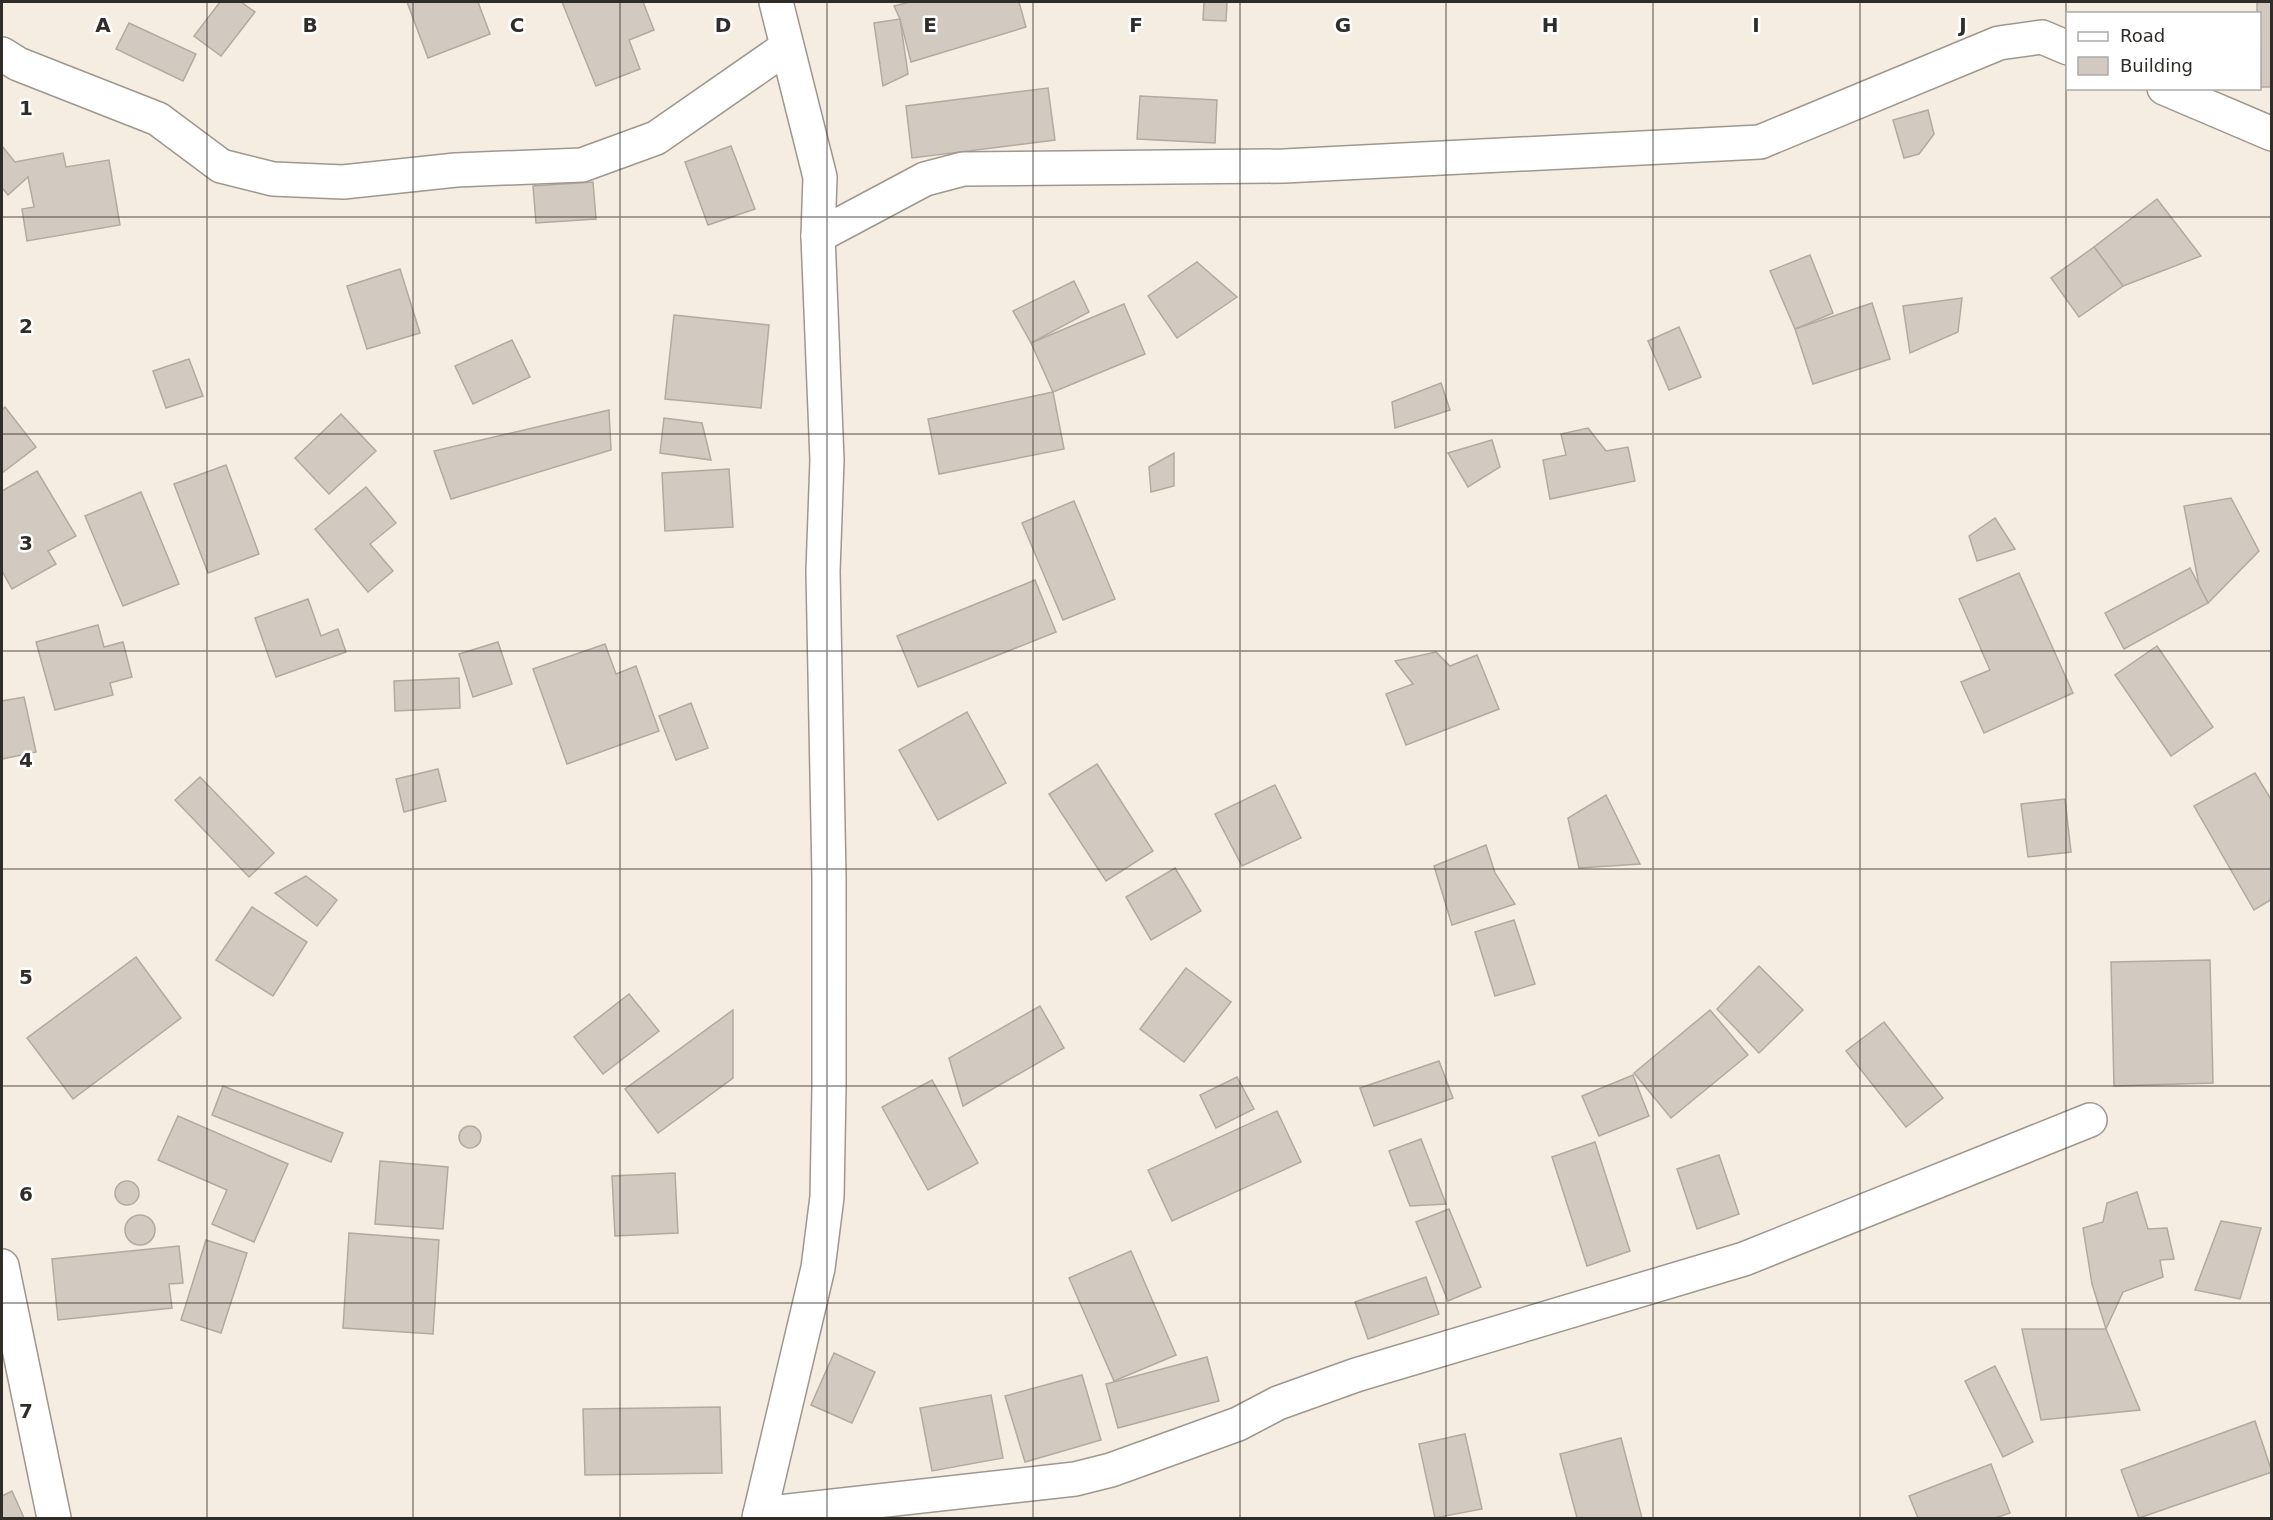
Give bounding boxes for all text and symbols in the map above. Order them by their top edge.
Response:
legend [2066,12,2261,90]
text: A [95,13,111,37]
text: B [302,13,318,37]
text: C [510,13,524,37]
text: D [715,13,731,37]
text: E [923,13,937,37]
text: F [1129,13,1143,37]
text: G [1335,13,1351,37]
text: H [1542,13,1558,37]
text: I [1752,13,1760,37]
text: J [1957,13,1967,37]
text: Road [2120,25,2165,46]
text: Building [2120,55,2193,76]
text: 1 [19,96,33,120]
text: 2 [19,314,33,338]
text: 3 [19,531,33,555]
text: 4 [19,748,33,772]
text: 5 [19,965,33,989]
text: 6 [19,1182,33,1206]
text: 7 [19,1399,33,1423]

